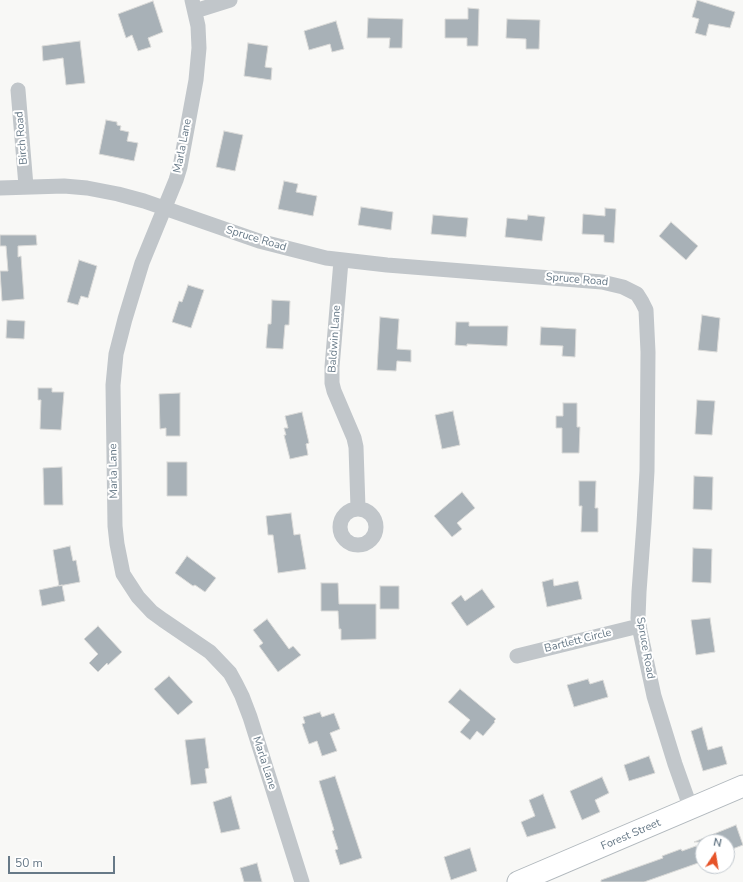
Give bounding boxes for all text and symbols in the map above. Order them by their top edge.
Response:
street label: Birch Road [13,111,31,165]
street label: Marla Lane [171,118,195,174]
street label: Spruce Road [224,224,288,254]
street label: Spruce Road [545,271,609,289]
street label: Baldwin Lane [326,305,344,373]
street label: Marla Lane [107,443,121,499]
street label: Spruce Road [633,616,657,680]
street label: Bartlett Circle [543,626,613,656]
street label: Marla Lane [249,735,279,791]
street label: Forest Street [599,817,663,853]
north arrow [695,834,735,874]
text: N [712,835,723,851]
scale bar [10,848,117,874]
text: 50 m [15,855,43,871]

